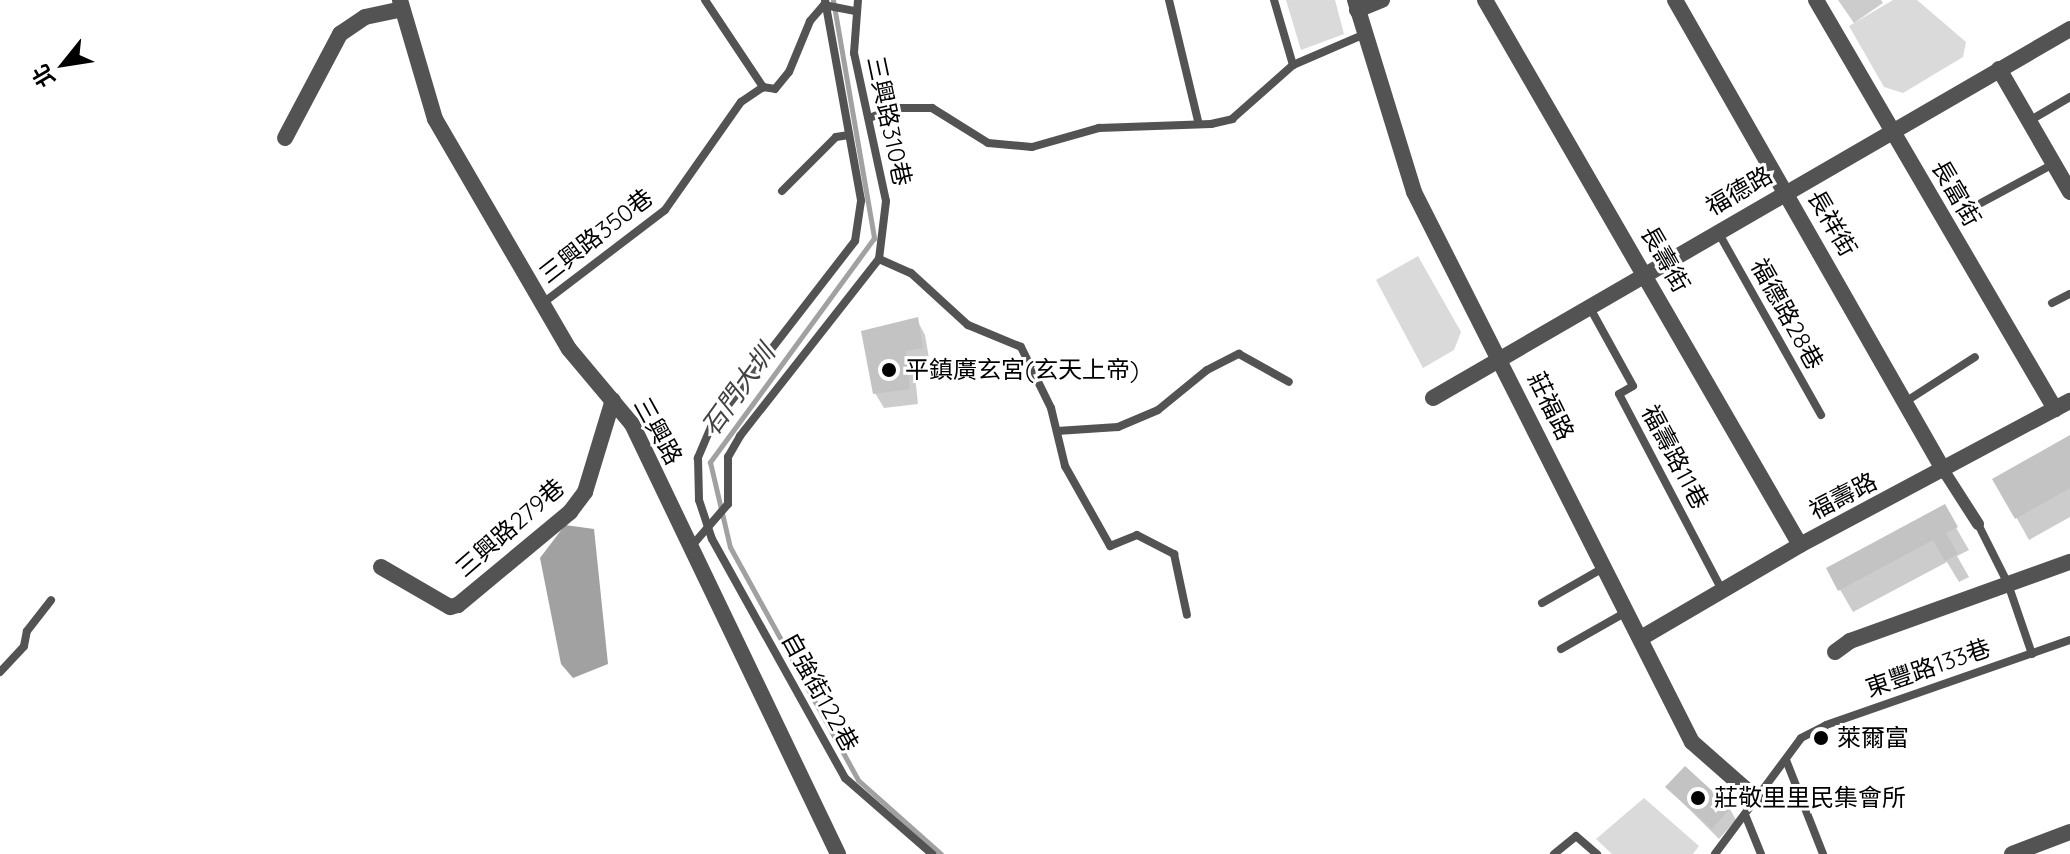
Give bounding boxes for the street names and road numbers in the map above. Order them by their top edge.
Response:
street label: 三興路310巷 [861,54,917,188]
street label: 長富街 [1926,155,1986,231]
street label: 福德路 [1701,161,1777,221]
street label: 三興路350巷 [534,183,658,289]
street label: 長祥街 [1802,185,1862,261]
street label: 長壽街 [1635,221,1695,297]
street label: 福德路28巷 [1745,254,1829,374]
street label: 莊福路 [1522,367,1580,445]
street label: 三興路 [628,393,688,469]
street label: 福壽路11巷 [1636,400,1714,514]
street label: 福壽路 [1804,467,1882,525]
street label: 三興路279巷 [450,473,570,583]
street label: 自強街122巷 [776,628,864,756]
street label: 東豐路133巷 [1862,633,1994,703]

